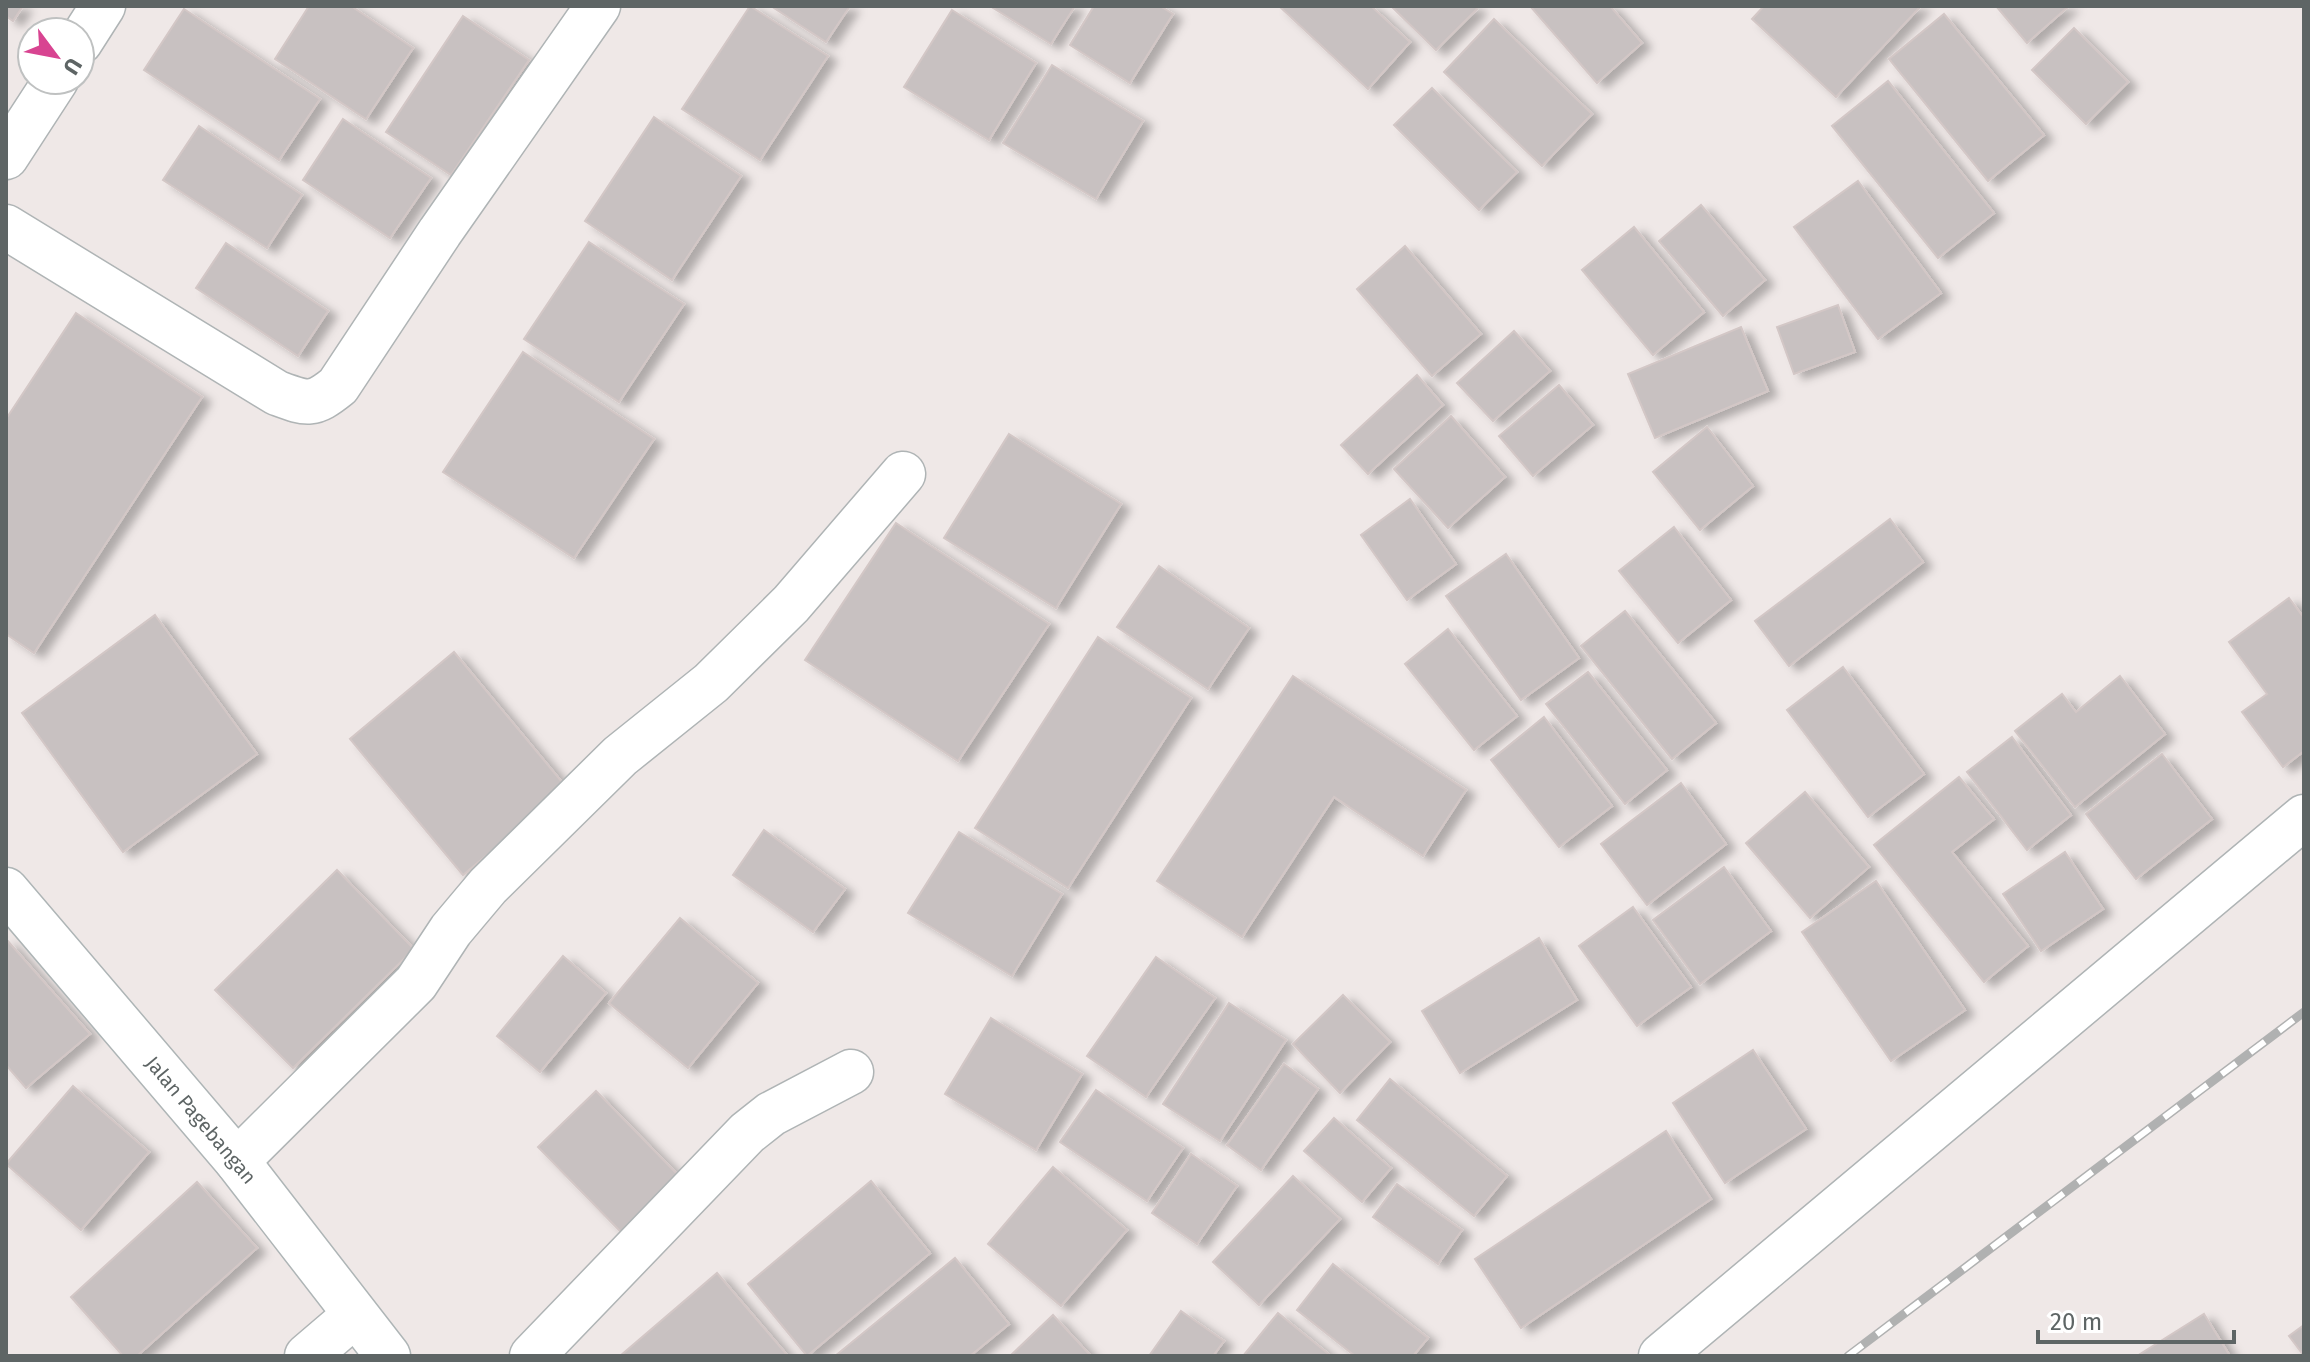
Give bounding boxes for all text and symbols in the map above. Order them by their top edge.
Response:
north arrow [16,16,96,96]
text: U [57,53,88,80]
street label: Jalan Pagebangan [141,1051,261,1189]
scale bar [2038,1294,2234,1344]
text: 20 m [2050,1308,2102,1336]

